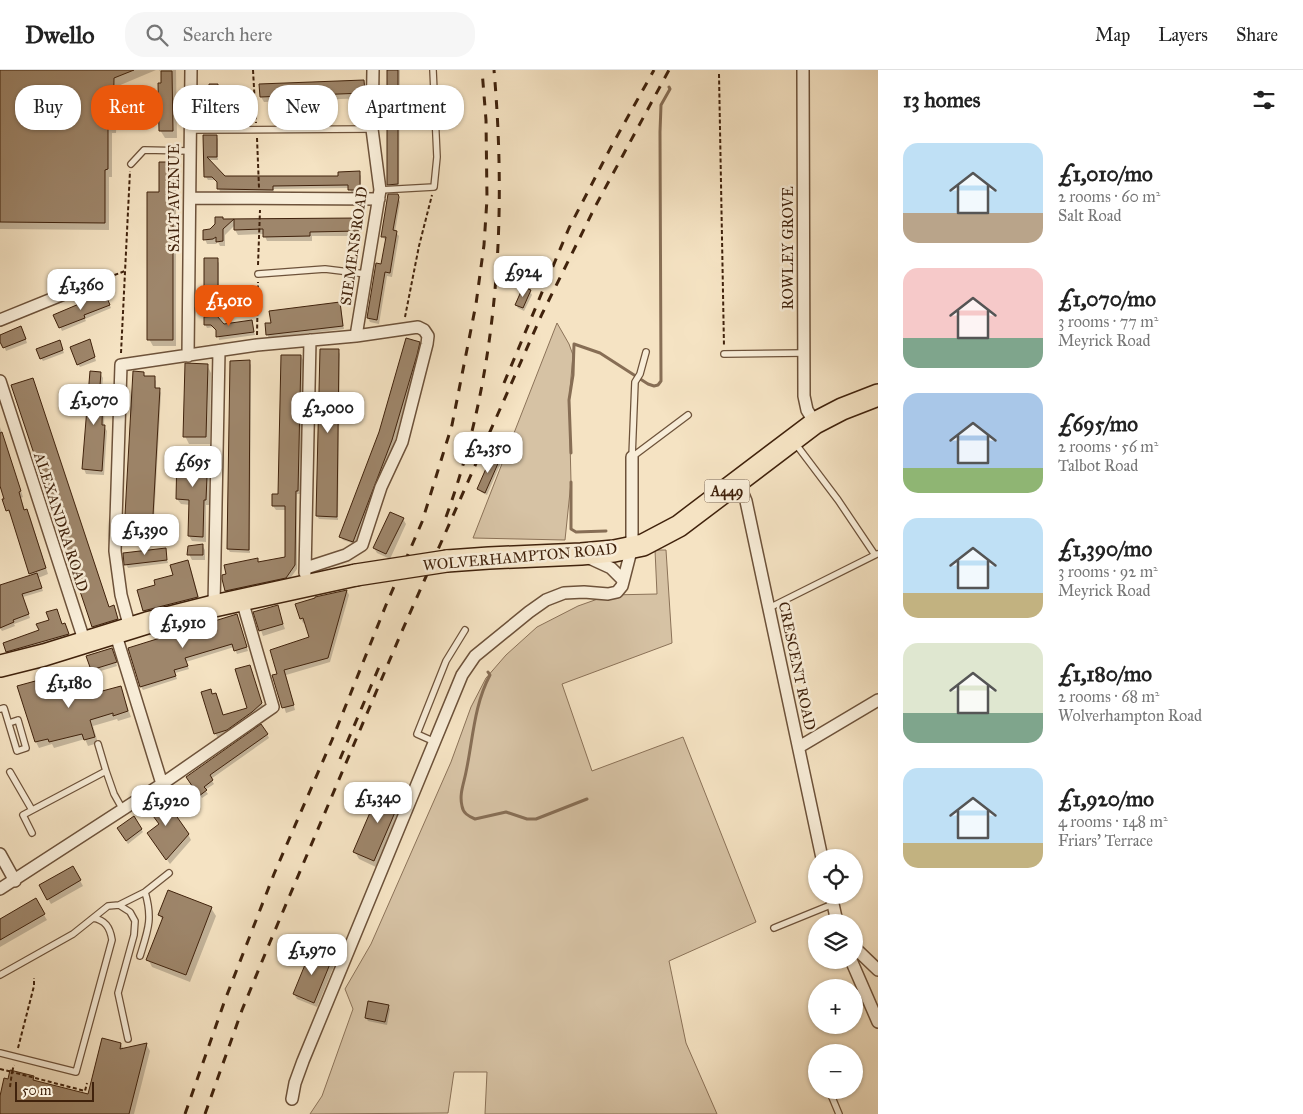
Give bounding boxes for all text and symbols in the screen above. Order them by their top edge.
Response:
search box [125,12,475,57]
text: Dwello [25,20,95,50]
icon: search [143,21,171,49]
text: Search here [183,23,273,46]
text: Map [1095,24,1130,46]
text: Layers [1158,24,1208,46]
text: Share [1236,24,1278,46]
chip: Buy [15,85,81,130]
chip: Rent [91,85,163,130]
chip: Filters [173,85,258,130]
chip: New [268,85,338,130]
chip: Apartment [348,85,464,130]
icon: filters [1250,86,1278,114]
text: 13 homes [903,87,980,113]
street label: SALT AVENUE [165,144,183,252]
text: £1,010/mo [1058,161,1153,187]
icon: home [943,163,1003,223]
street label: SIEMENS ROAD [337,185,371,307]
street label: ROWLEY GROVE [779,186,797,310]
text: 2 rooms · 60 m² [1058,187,1160,206]
text: Salt Road [1058,206,1121,225]
pin: £924 [493,256,553,298]
text: £924 [505,262,541,281]
pin: £1,360 [40,268,122,311]
text: £1,360 [58,275,104,294]
pin: £1,010 [188,284,270,327]
text: £1,070/mo [1058,286,1156,312]
icon: home [943,288,1003,348]
text: £1,010 [206,291,252,310]
text: 3 rooms · 77 m² [1058,312,1158,331]
text: Meyrick Road [1058,331,1150,350]
pin: £1,070 [53,384,135,426]
text: £1,070 [70,390,118,409]
pin: £2,000 [287,392,369,434]
text: £2,000 [302,398,354,417]
text: £695/mo [1058,411,1138,437]
icon: home [943,413,1003,473]
pin: £2,350 [447,432,529,474]
text: 2 rooms · 56 m² [1058,437,1158,456]
text: £2,350 [465,438,511,457]
pin: £695 [163,446,223,488]
street label: ALEXANDRA ROAD [30,449,92,594]
text: £695 [175,452,211,471]
text: Talbot Road [1058,456,1138,475]
road number: A449 [704,480,750,502]
pin: £1,390 [104,514,186,556]
text: £1,390 [122,520,168,539]
text: £1,390/mo [1058,536,1152,562]
icon: home [943,538,1003,598]
street label: WOLVERHAMPTON ROAD [422,540,618,574]
text: 3 rooms · 92 m² [1058,562,1158,581]
text: Meyrick Road [1058,581,1150,600]
street label: CRESCENT ROAD [775,600,819,732]
pin: £1,910 [142,606,224,649]
text: £1,910 [160,613,206,632]
text: £1,180/mo [1058,661,1152,687]
icon: home [943,663,1003,723]
pin: £1,180 [28,666,110,709]
text: £1,180 [46,673,92,692]
text: 2 rooms · 68 m² [1058,687,1159,706]
text: Wolverhampton Road [1058,706,1202,725]
pin: £1,340 [337,782,419,824]
pin: £1,920 [125,784,207,827]
text: £1,920/mo [1058,786,1154,812]
text: £1,340 [355,788,401,807]
icon: home [943,788,1003,848]
text: £1,920 [142,791,190,810]
text: 4 rooms · 148 m² [1058,812,1168,831]
text: Friars' Terrace [1058,831,1153,850]
map controls [808,849,863,1099]
button: locate [808,849,863,904]
button: layers [808,914,863,969]
pin: £1,970 [271,934,353,976]
text: £1,970 [288,940,336,959]
button: + [808,979,863,1034]
button: − [808,1044,863,1099]
scale bar [15,1079,94,1102]
text: 50 m [22,1082,51,1099]

